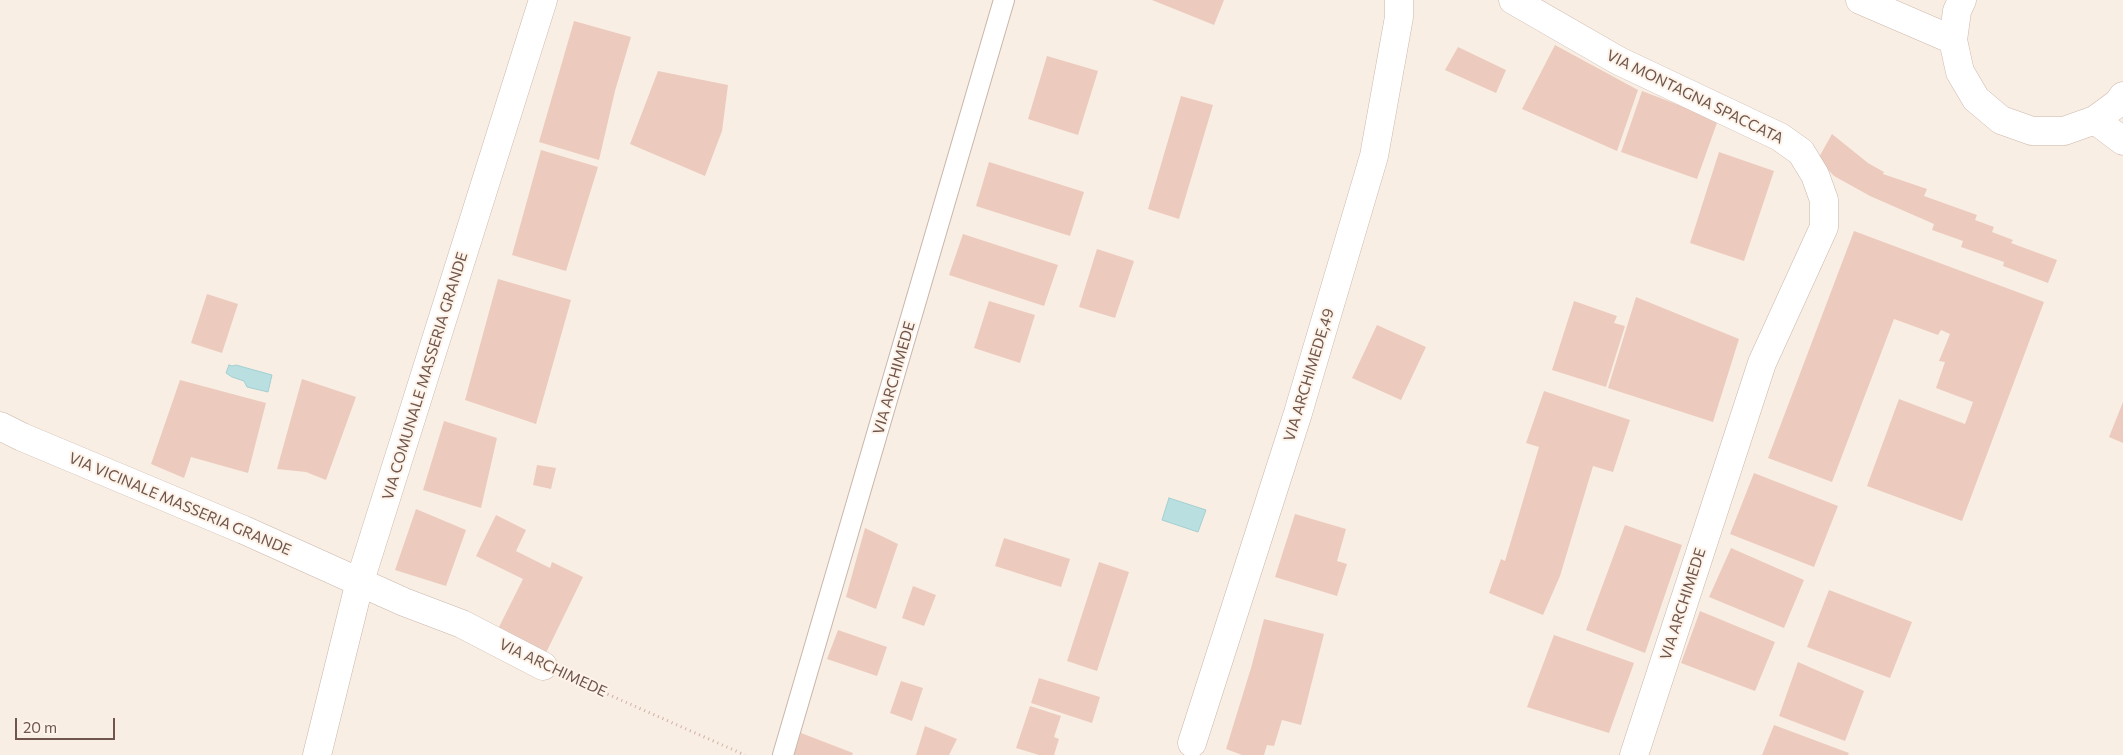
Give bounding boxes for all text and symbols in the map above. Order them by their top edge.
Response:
street label: VIA MONTAGNA SPACCATA [1604,46,1786,148]
street label: VIA COMUNALE MASSERIA GRANDE [379,250,471,502]
street label: VIA ARCHIMEDE,49 [1280,306,1338,444]
street label: VIA ARCHIMEDE [869,319,919,437]
street label: VIA VICINALE MASSERIA GRANDE [66,449,294,559]
street label: VIA ARCHIMEDE [1656,546,1710,662]
street label: VIA ARCHIMEDE [496,635,610,701]
scale bar [18,708,118,740]
text: 20 m [23,718,57,736]

